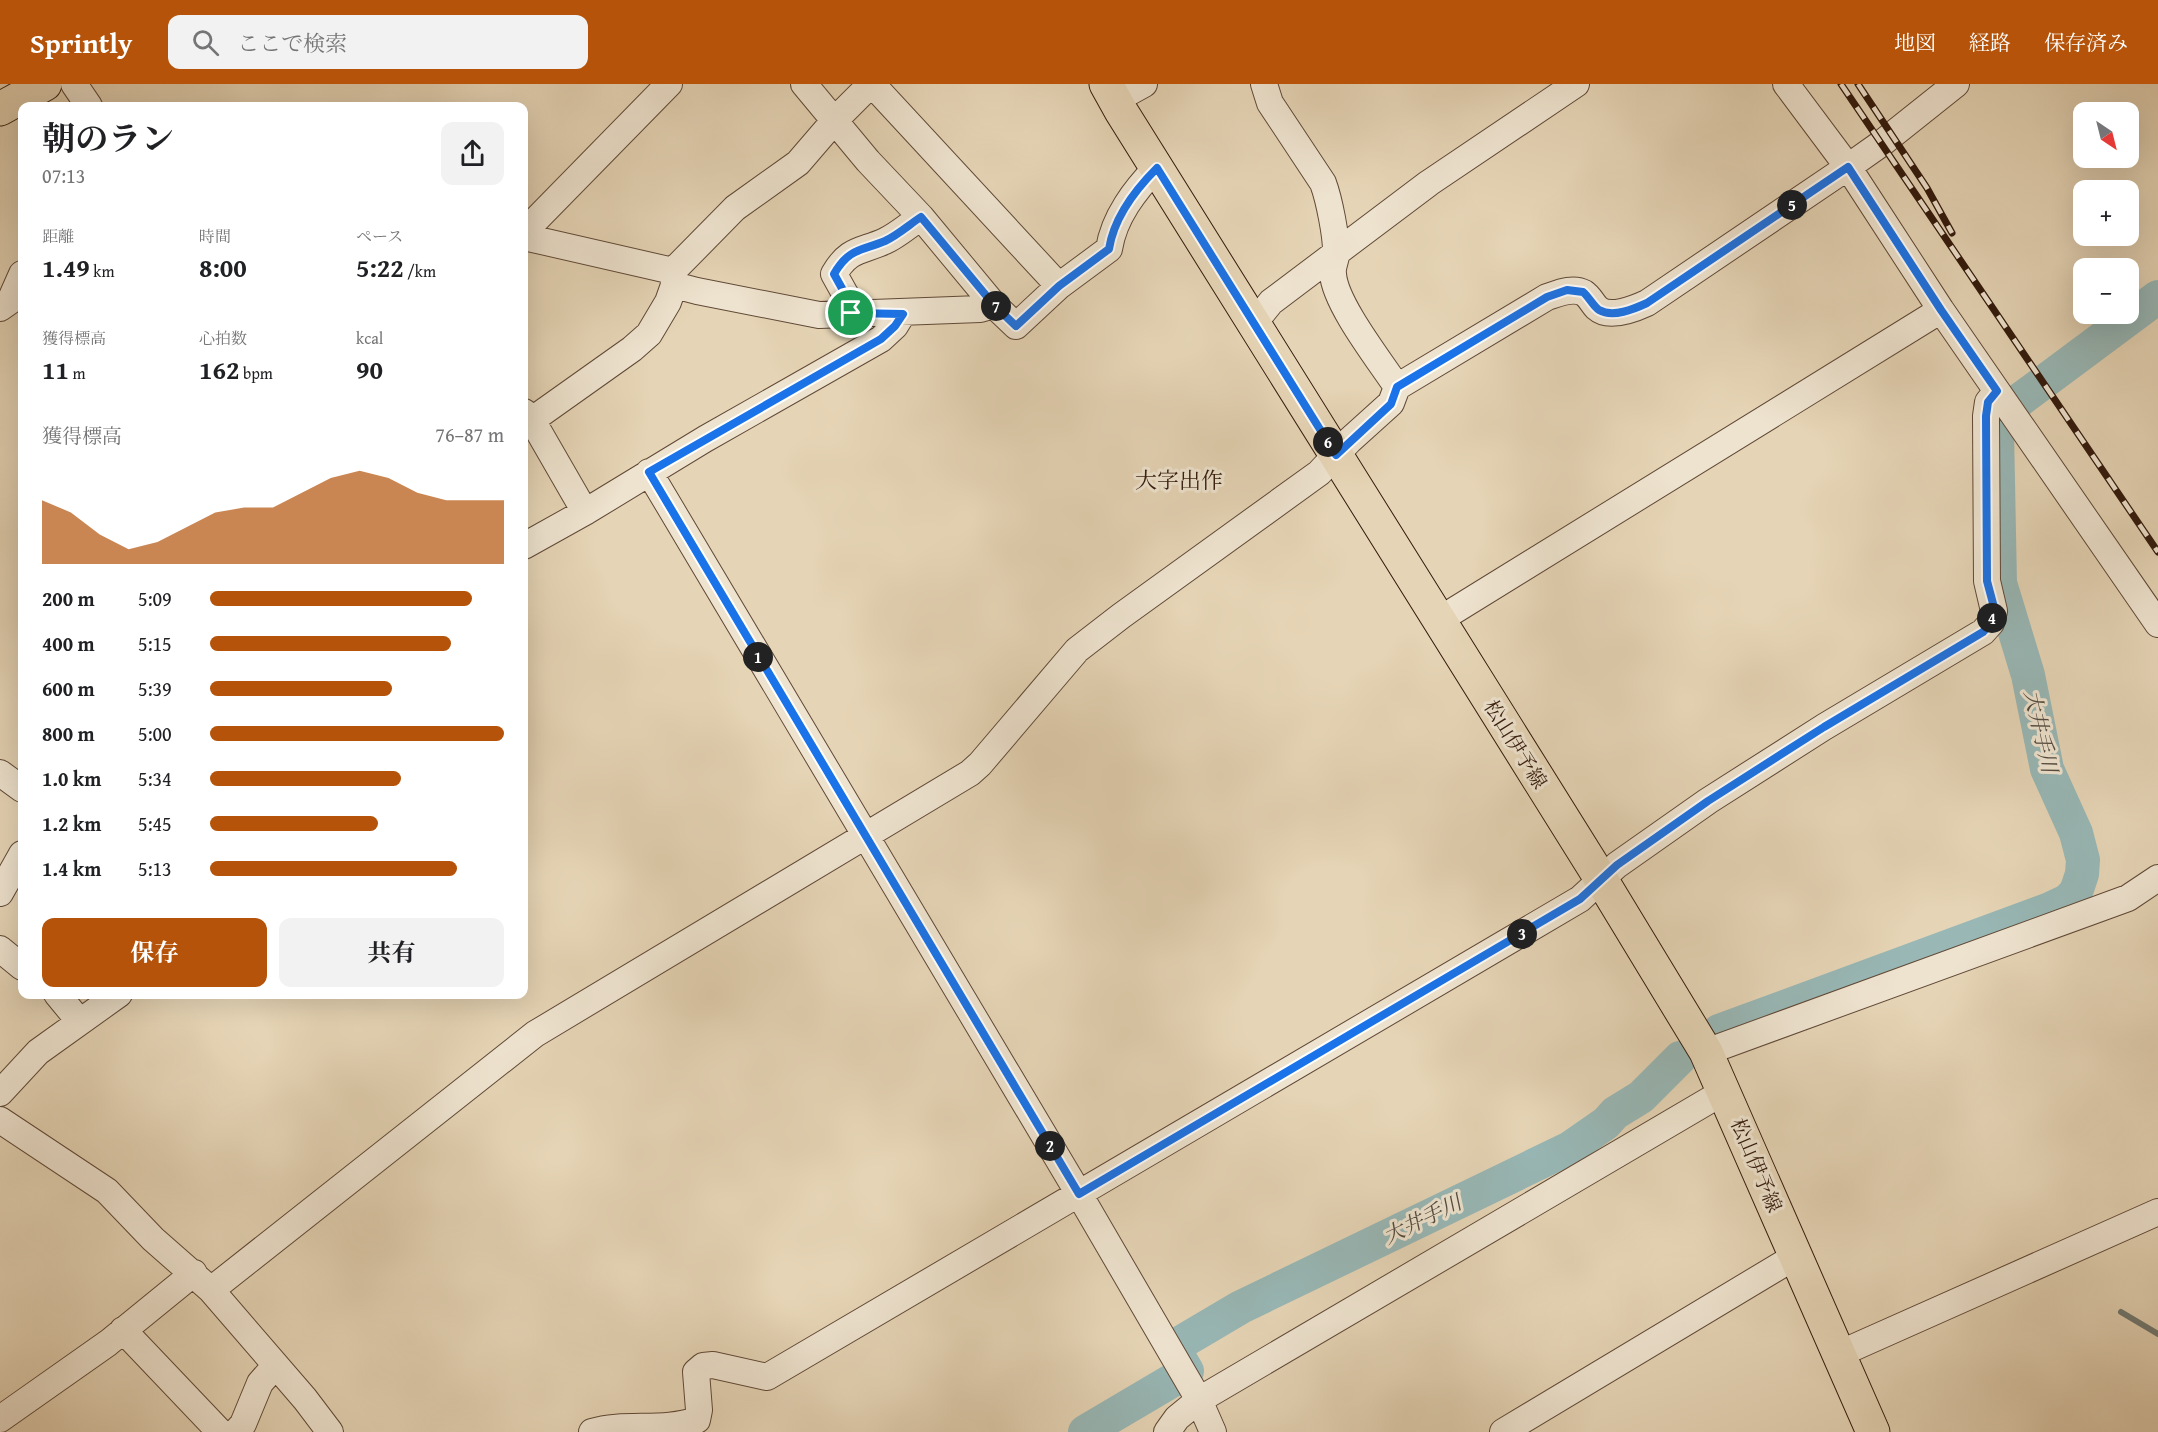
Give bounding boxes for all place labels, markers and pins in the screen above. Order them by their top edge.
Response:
pin: 5 [1777,190,1807,220]
pin [825,287,876,338]
pin: 7 [981,291,1011,321]
pin: 6 [1313,427,1343,457]
pin: 4 [1977,603,2007,633]
pin: 1 [743,642,773,672]
pin: 3 [1507,919,1537,949]
pin: 2 [1035,1131,1065,1161]

